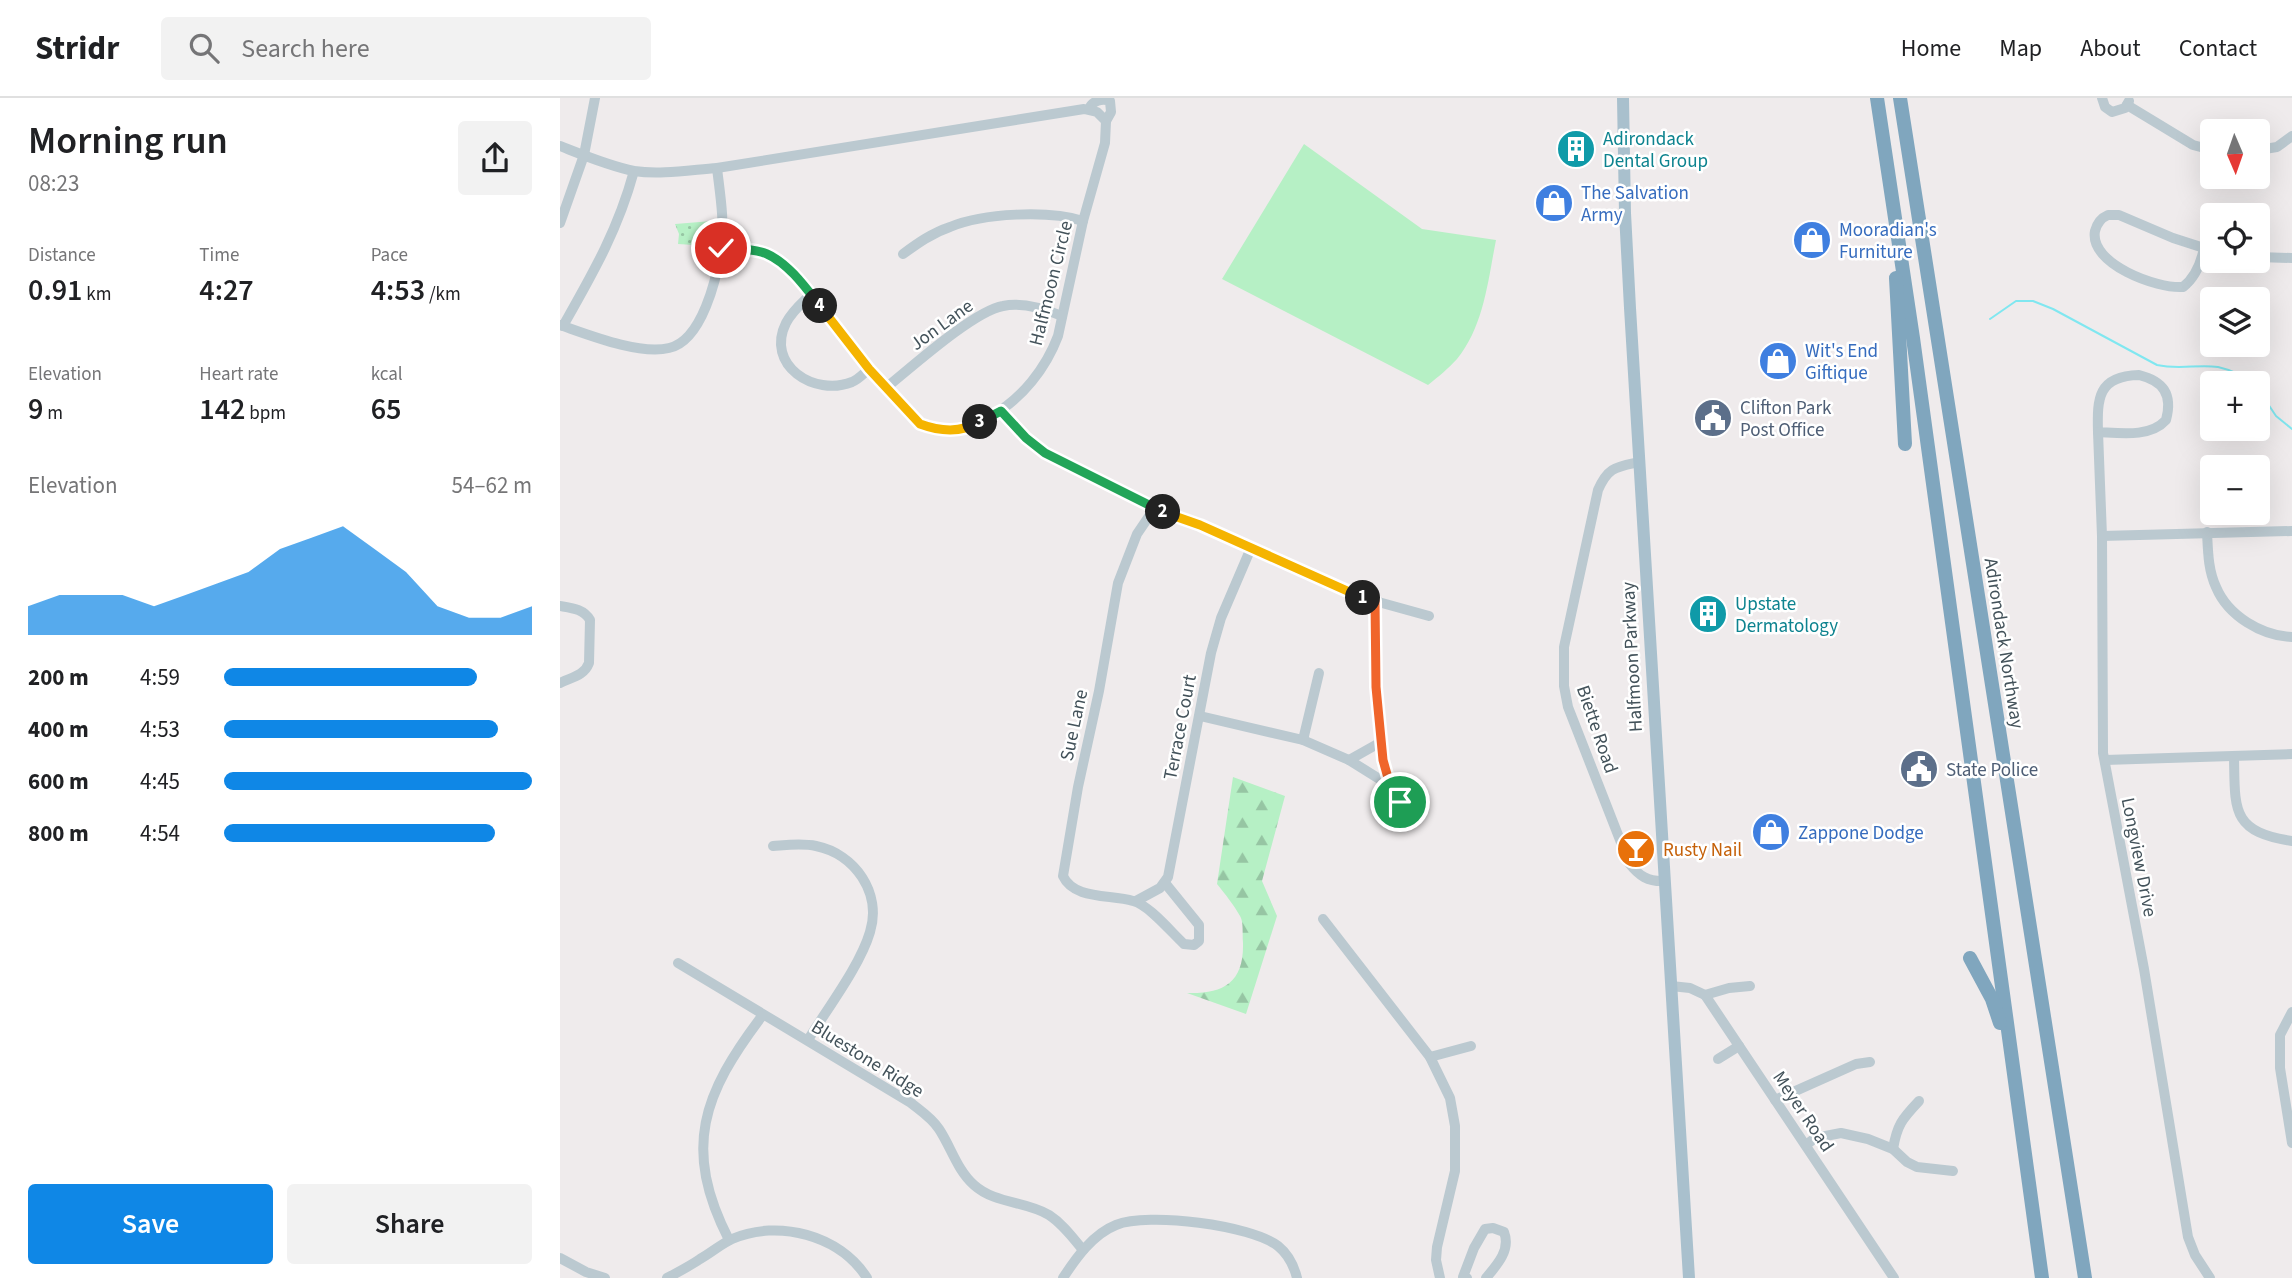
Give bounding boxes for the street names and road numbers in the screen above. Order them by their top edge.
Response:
street label: Halfmoon Circle [1023,218,1080,349]
street label: Jon Lane [905,293,979,357]
street label: Adirondack Northway [1977,556,2030,731]
street label: Halfmoon Parkway [1615,581,1650,733]
street label: Terrace Court [1157,672,1204,782]
street label: Biette Road [1569,682,1624,777]
street label: Sue Lane [1054,687,1095,764]
street label: Longview Drive [2114,795,2163,919]
street label: Bluestone Ridge [806,1014,929,1105]
street label: Meyer Road [1766,1066,1840,1158]

